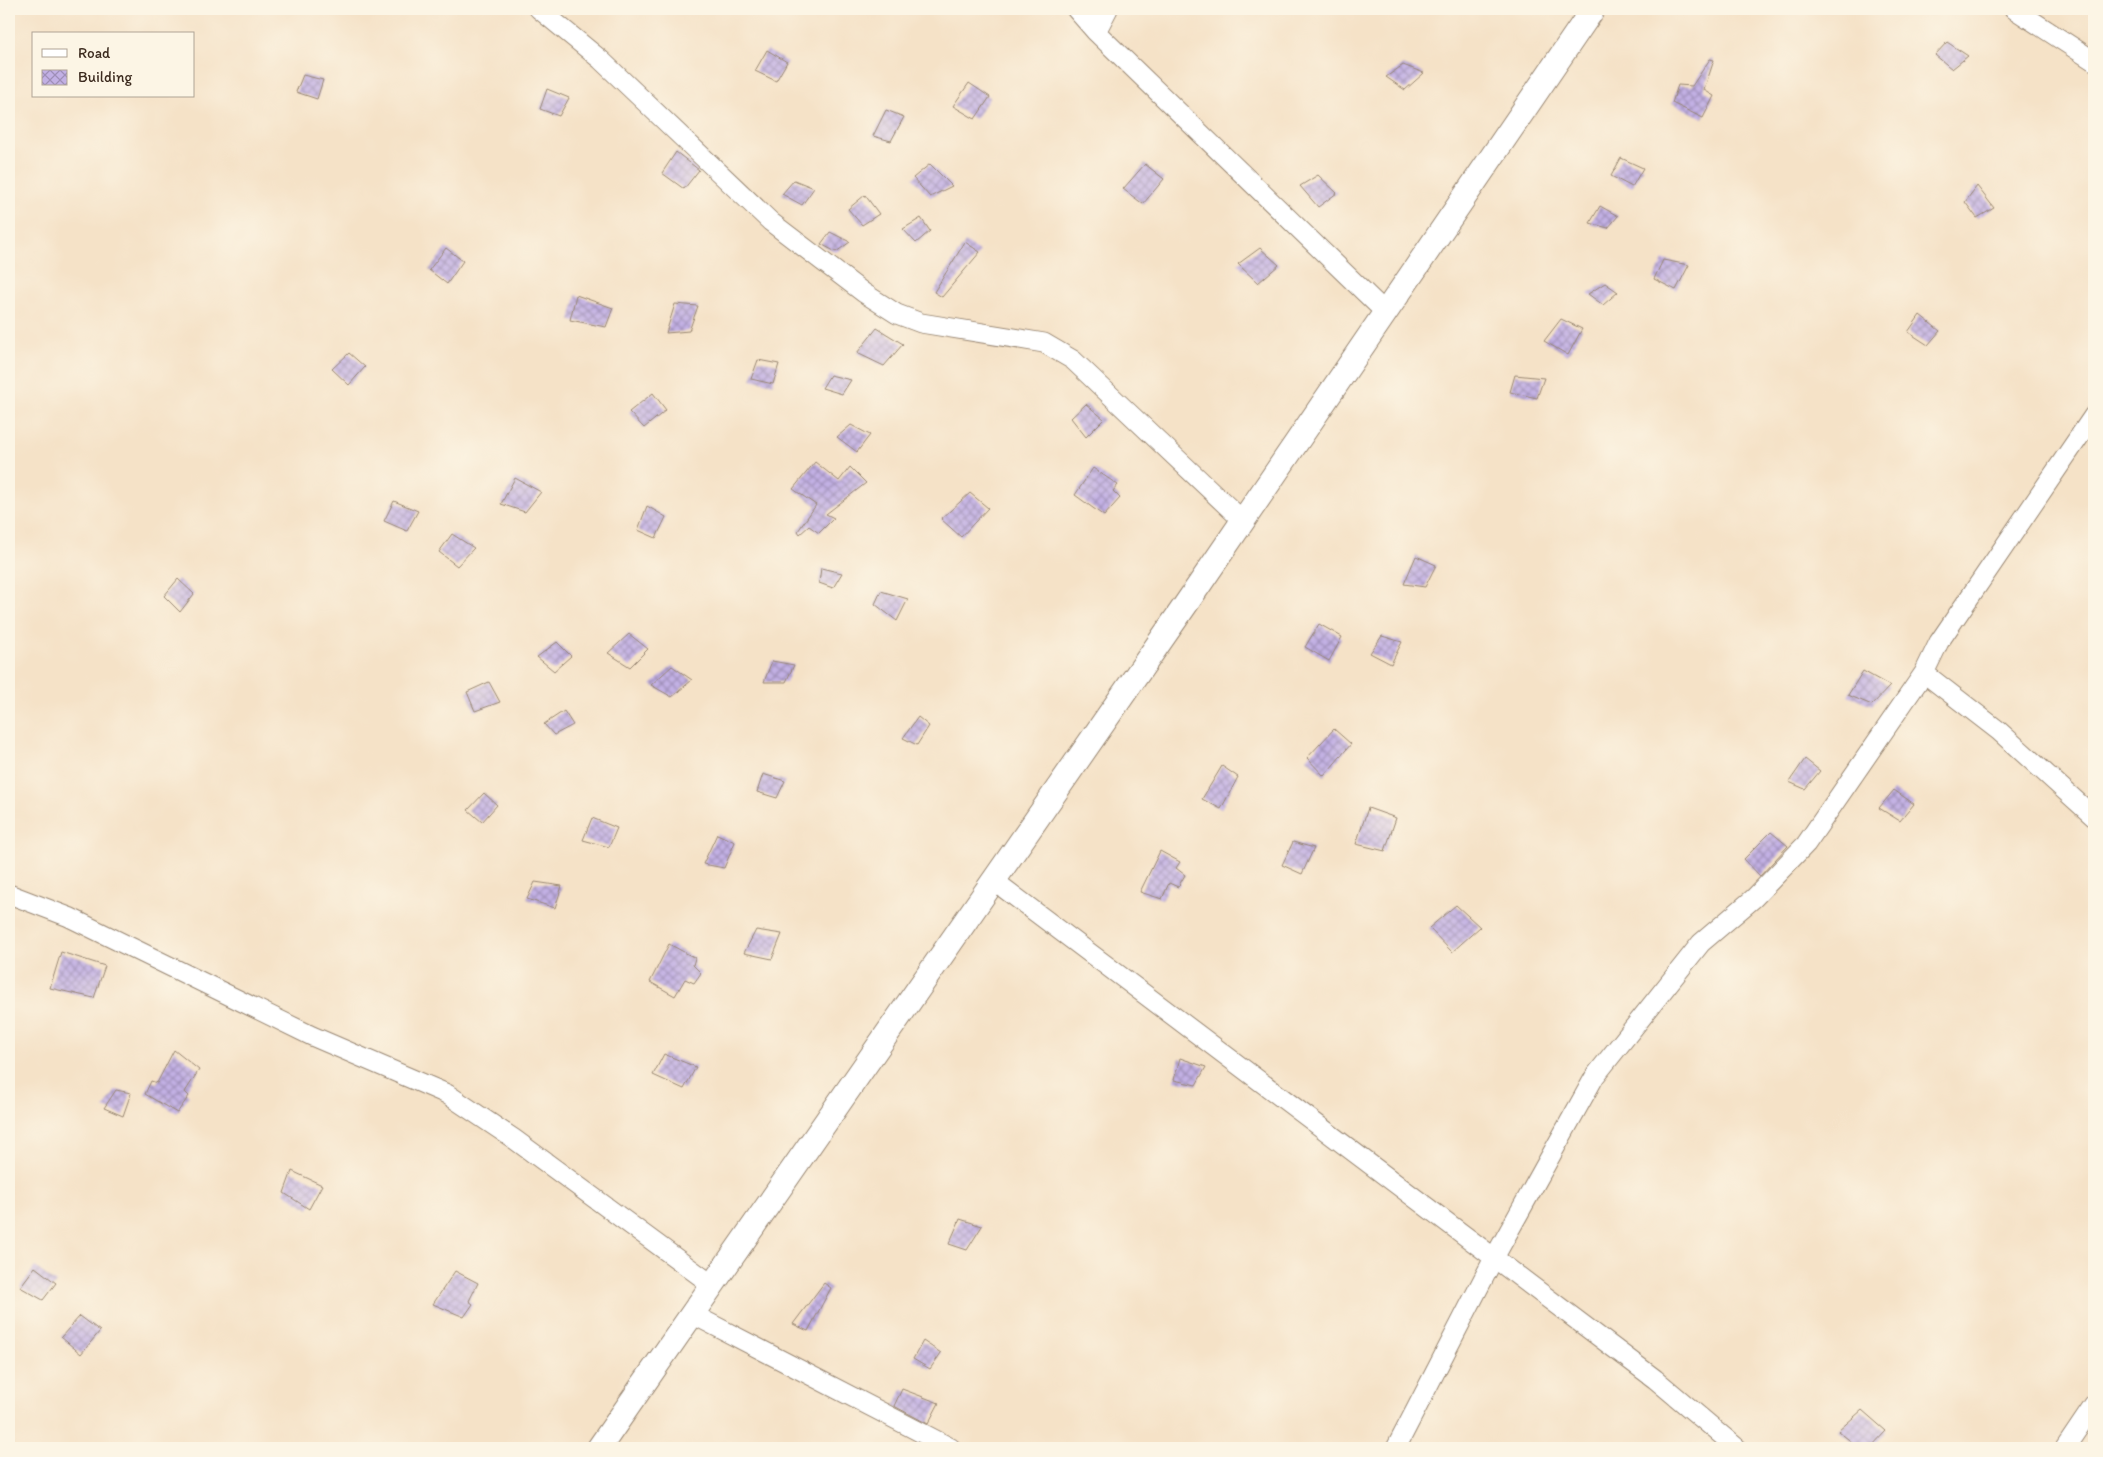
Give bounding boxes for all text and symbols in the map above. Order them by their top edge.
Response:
legend [32,32,195,98]
text: Road [78,44,111,62]
text: Building [78,68,132,86]

